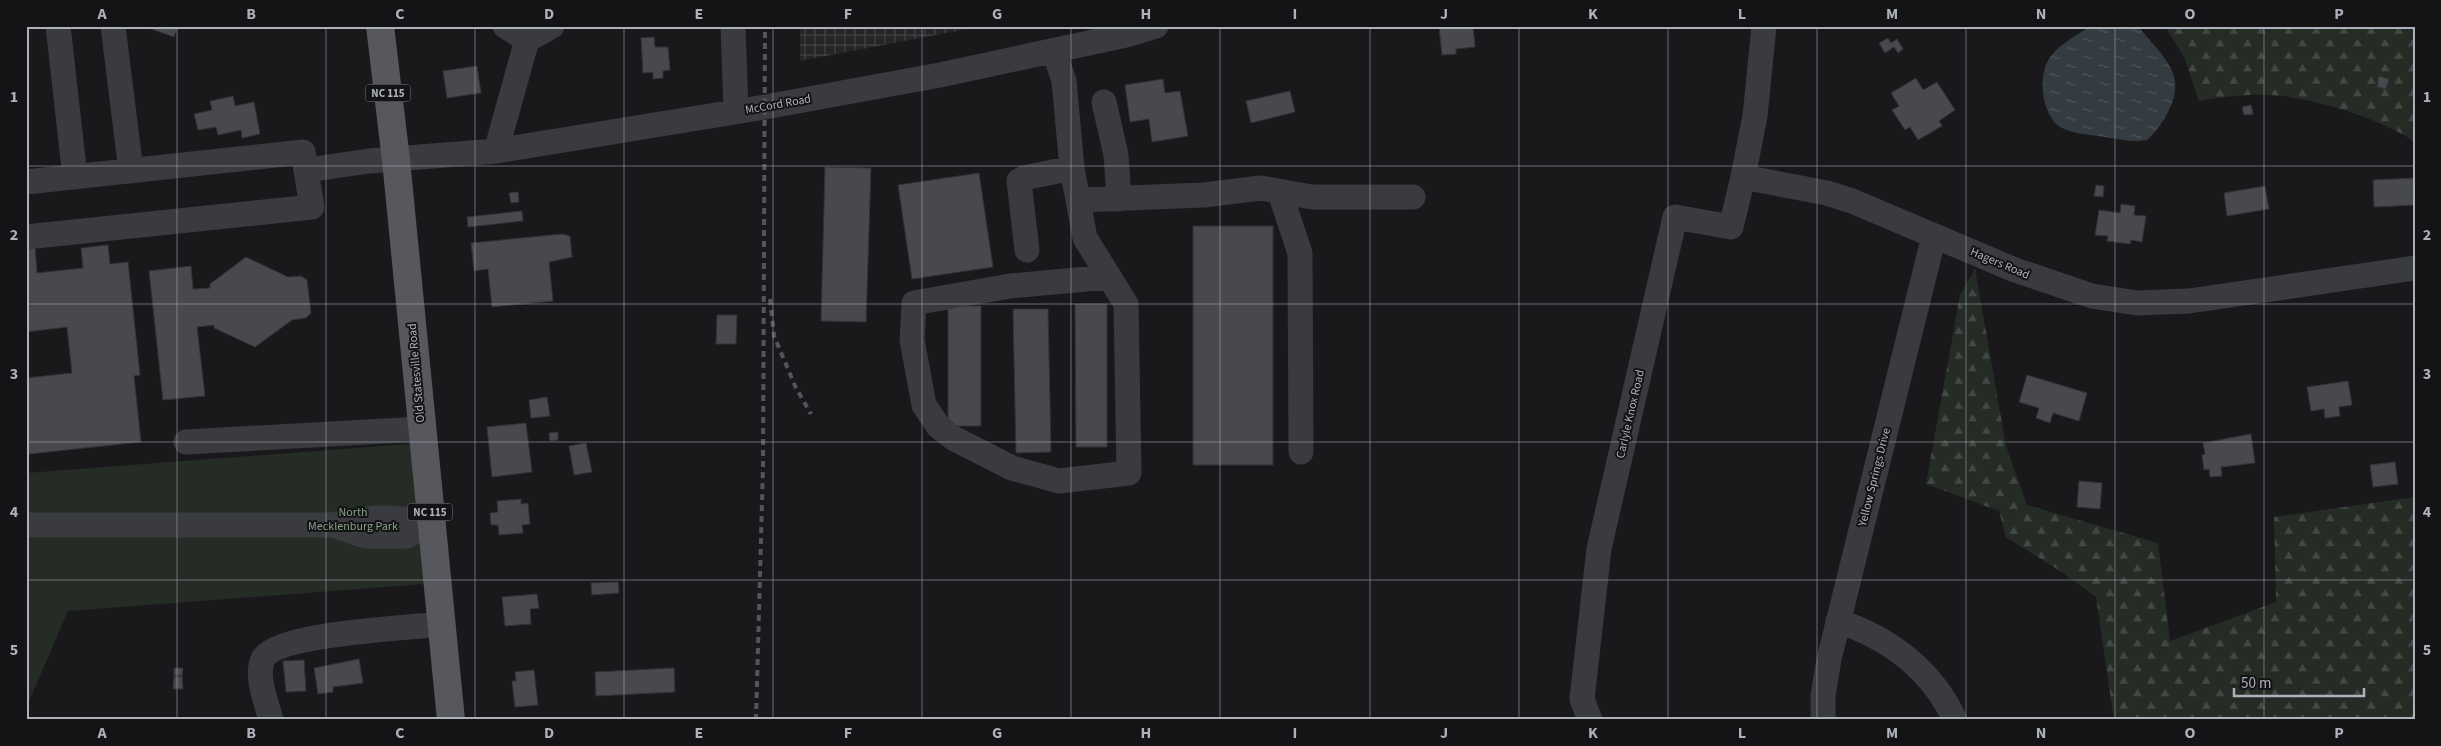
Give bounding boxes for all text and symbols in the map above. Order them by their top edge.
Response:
text: A [96,3,107,25]
text: B [246,3,256,25]
text: C [395,3,405,25]
text: D [544,3,554,25]
text: E [695,3,703,25]
text: F [844,3,852,25]
text: G [992,3,1002,25]
text: H [1141,3,1151,25]
text: I [1293,3,1297,25]
text: J [1440,3,1448,25]
text: K [1588,3,1598,25]
text: L [1738,3,1746,25]
text: M [1886,3,1898,25]
text: N [2036,3,2046,25]
text: O [2185,3,2196,25]
text: P [2334,3,2344,25]
road number: NC 115 [366,85,410,102]
text: 1 [10,86,18,108]
text: 1 [2423,86,2431,108]
street label: McCord Road [744,90,812,119]
text: 2 [10,224,18,246]
text: 2 [2423,224,2431,246]
street label: Hagers Road [1967,243,2032,284]
street label: Old Statesville Road [404,323,429,423]
text: 3 [10,363,18,385]
text: 3 [2423,363,2431,385]
street label: Carlyle Knox Road [1612,368,1649,460]
street label: Yellow Springs Drive [1854,426,1895,529]
text: 4 [10,501,19,523]
text: 4 [2423,501,2432,523]
park label: North Mecklenburg Park [308,504,398,535]
road number: NC 115 [408,504,452,520]
text: 5 [10,639,18,661]
text: 5 [2423,639,2431,661]
scale bar [2234,666,2364,698]
text: 50 m [2241,673,2271,694]
text: A [96,722,107,744]
text: B [246,722,256,744]
text: C [395,722,405,744]
text: D [544,722,554,744]
text: E [695,722,703,744]
text: F [844,722,852,744]
text: G [992,722,1002,744]
text: H [1141,722,1151,744]
text: I [1293,722,1297,744]
text: J [1440,722,1448,744]
text: K [1588,722,1598,744]
text: L [1738,722,1746,744]
text: M [1886,722,1898,744]
text: N [2036,722,2046,744]
text: O [2185,722,2196,744]
text: P [2334,722,2344,744]

